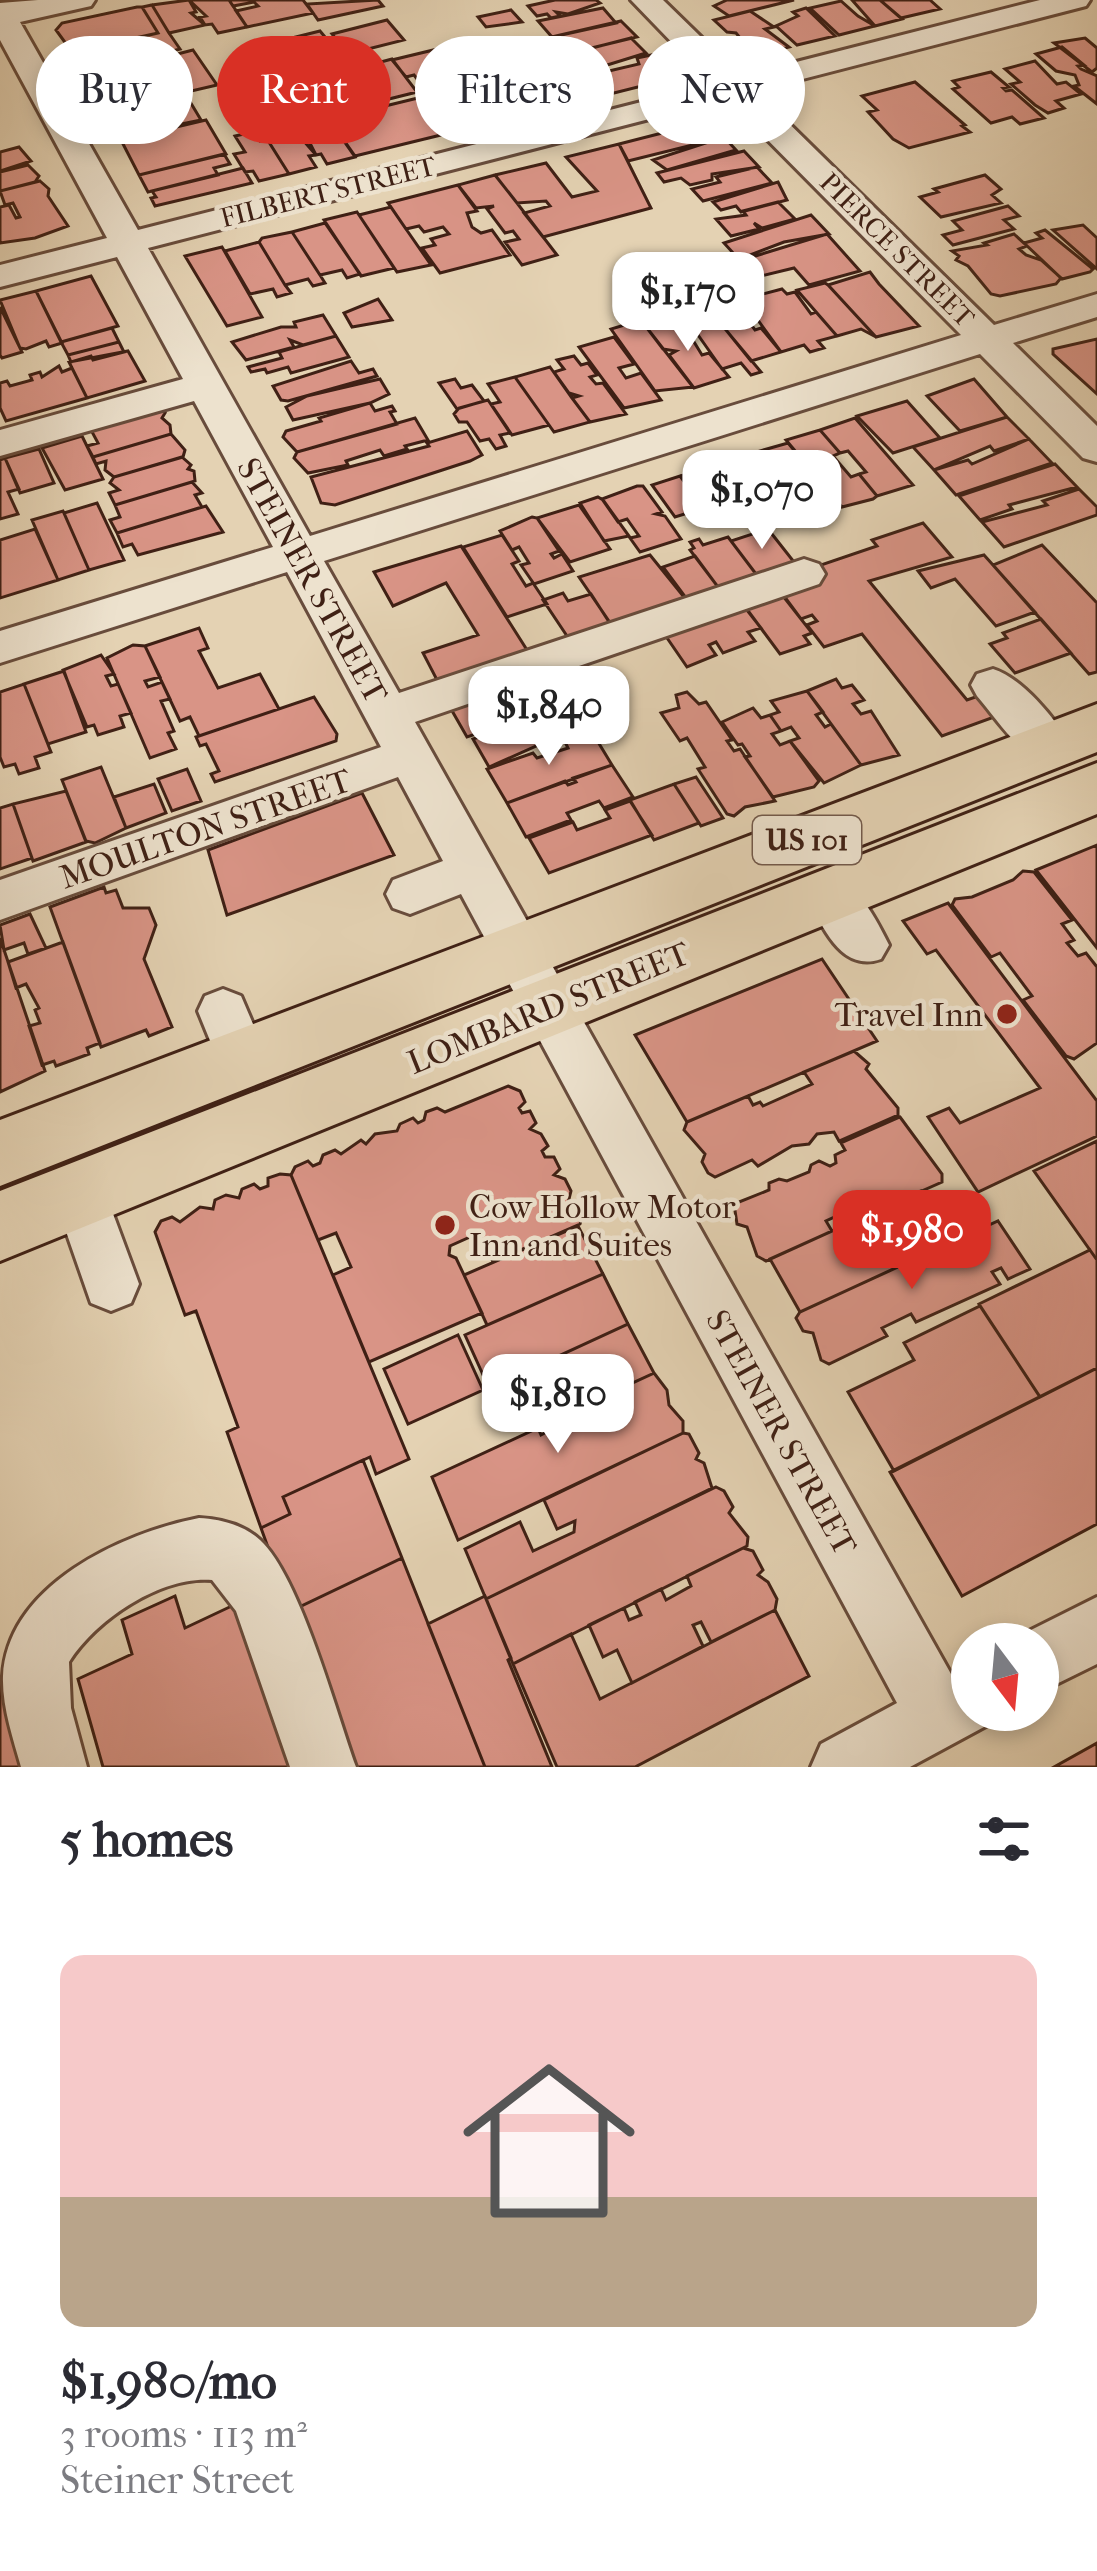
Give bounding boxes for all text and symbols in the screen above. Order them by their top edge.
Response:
chip: Buy [36,36,193,144]
chip: Rent [217,36,391,144]
chip: Filters [415,36,614,144]
chip: New [638,36,805,144]
street label: FILBERT STREET [217,150,440,234]
street label: PIERCE STREET [813,166,981,334]
pin: $1,170 [590,252,786,354]
text: $1,170 [639,268,737,314]
pin: $1,070 [664,450,860,552]
street label: STEINER STREET [228,451,396,711]
text: $1,070 [709,466,815,512]
pin: $1,840 [451,666,647,768]
text: $1,840 [495,682,603,728]
street label: MOULTON STREET [55,761,357,898]
road number: US 101 [753,816,861,864]
street label: LOMBARD STREET [402,934,696,1083]
place label: Travel Inn [835,996,983,1035]
marker: Travel Inn [994,1001,1020,1027]
place label: Cow Hollow Motor Inn and Suites [469,1188,736,1265]
pin: $1,980 [814,1190,1010,1292]
text: $1,980 [860,1206,964,1252]
marker: Cow Hollow Motor Inn and Suites [432,1212,458,1238]
street label: STEINER STREET [697,1303,865,1563]
pin: $1,810 [460,1354,656,1456]
text: $1,810 [509,1370,607,1416]
north arrow [951,1623,1059,1731]
map controls [951,1623,1059,1731]
icon: filters [971,1806,1037,1872]
text: 5 homes [60,1809,233,1869]
icon: home [441,2033,657,2249]
text: $1,980/mo [60,2351,277,2411]
text: 3 rooms · 113 m² [60,2411,307,2457]
text: Steiner Street [60,2457,295,2503]

